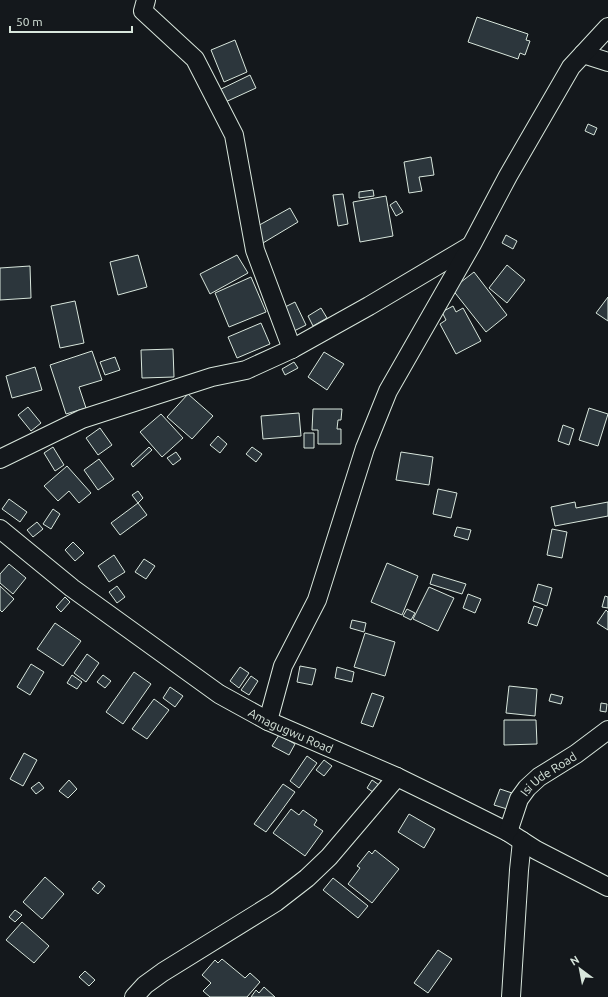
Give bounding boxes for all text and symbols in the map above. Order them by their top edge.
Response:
scale bar [10,8,132,34]
text: 50 m [16,15,43,28]
street label: Amagugwu Road [246,705,335,755]
street label: Isi Ude Road [517,749,578,798]
north arrow [560,949,600,989]
text: N [568,953,581,968]

